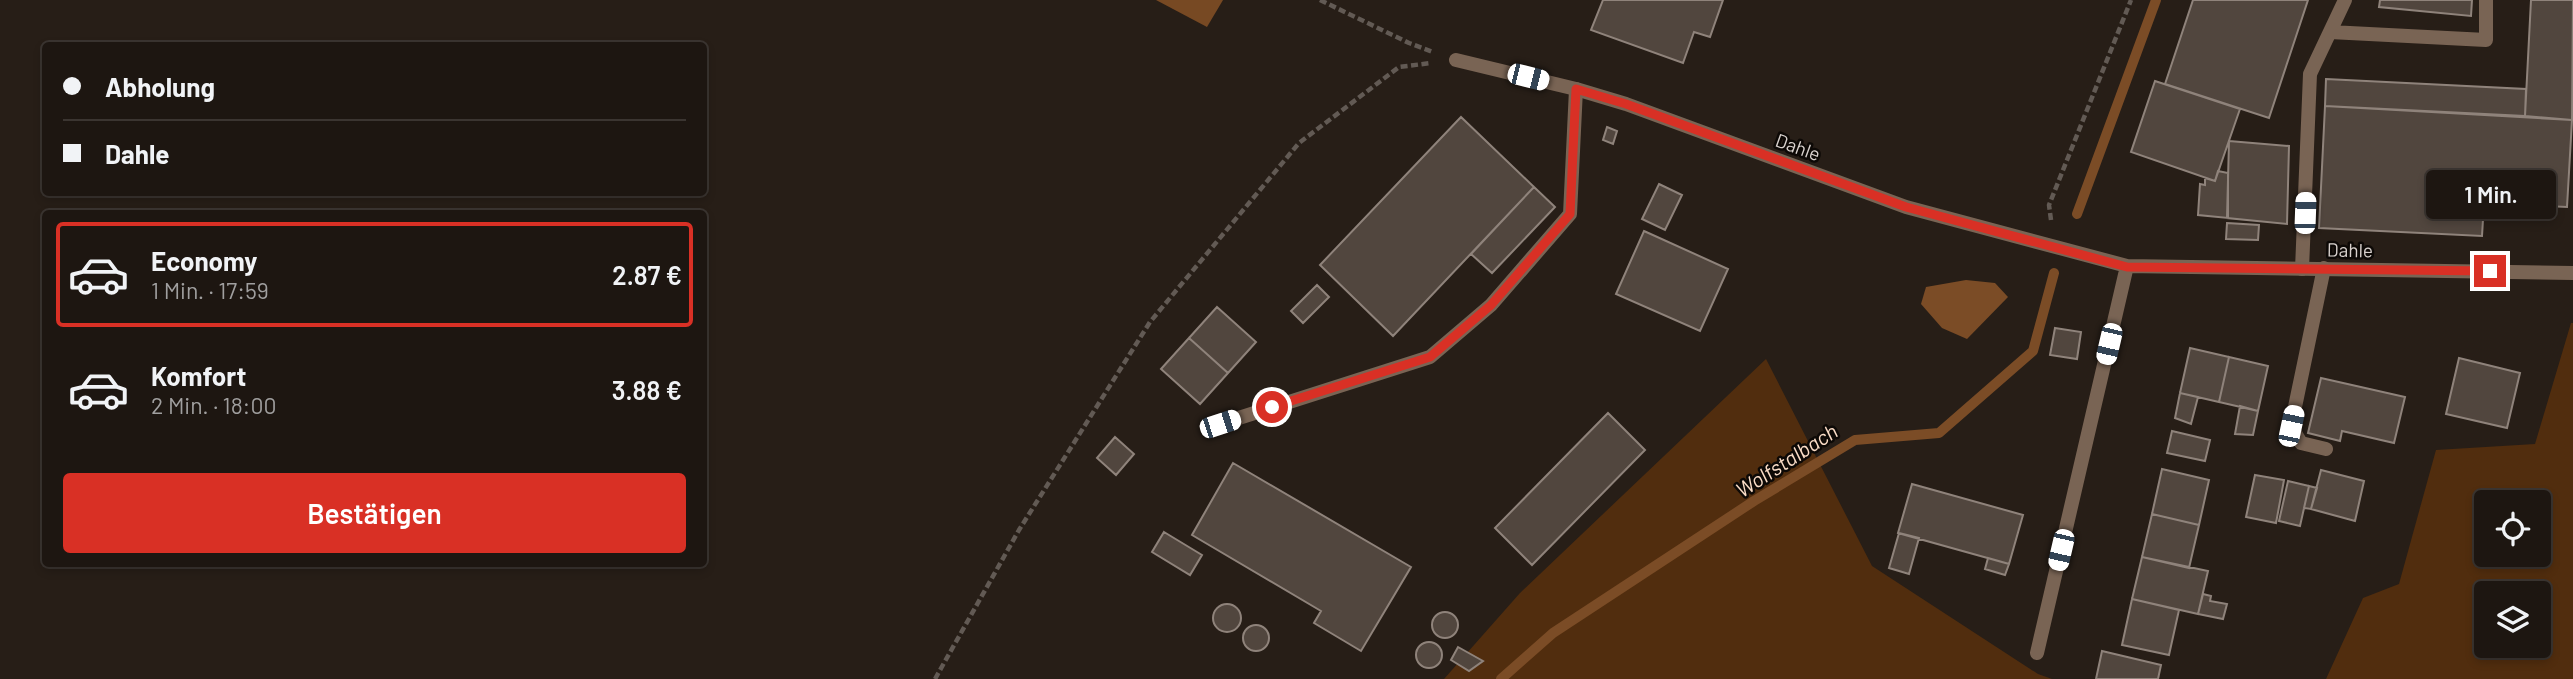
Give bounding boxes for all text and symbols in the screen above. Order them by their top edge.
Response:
car [1506,62,1551,92]
text: Abholung [105,71,215,102]
street label: Dahle [1773,128,1824,165]
text: Dahle [105,138,169,169]
callout: 1 Min. [2425,170,2555,218]
text: 1 Min. [2464,180,2518,208]
car [2294,192,2317,234]
street label: Dahle [2327,238,2373,261]
icon: car [67,243,130,306]
text: Economy [151,245,257,276]
route end [2474,255,2506,287]
text: 2.87 € [612,259,682,290]
text: 1 Min. · 17:59 [151,276,269,304]
car [2095,321,2124,367]
icon: car [67,358,130,421]
text: Komfort [151,360,246,391]
text: 3.88 € [612,374,682,405]
text: 2 Min. · 18:00 [151,391,276,419]
route start [1256,391,1288,423]
car [2277,403,2306,449]
car [1197,408,1244,440]
water label: Wolfstalbach [1731,418,1842,502]
button: Bestätigen [63,473,686,553]
map controls [2474,490,2551,658]
button: locate [2474,490,2551,567]
car [2047,527,2076,573]
button: layers [2474,581,2551,658]

